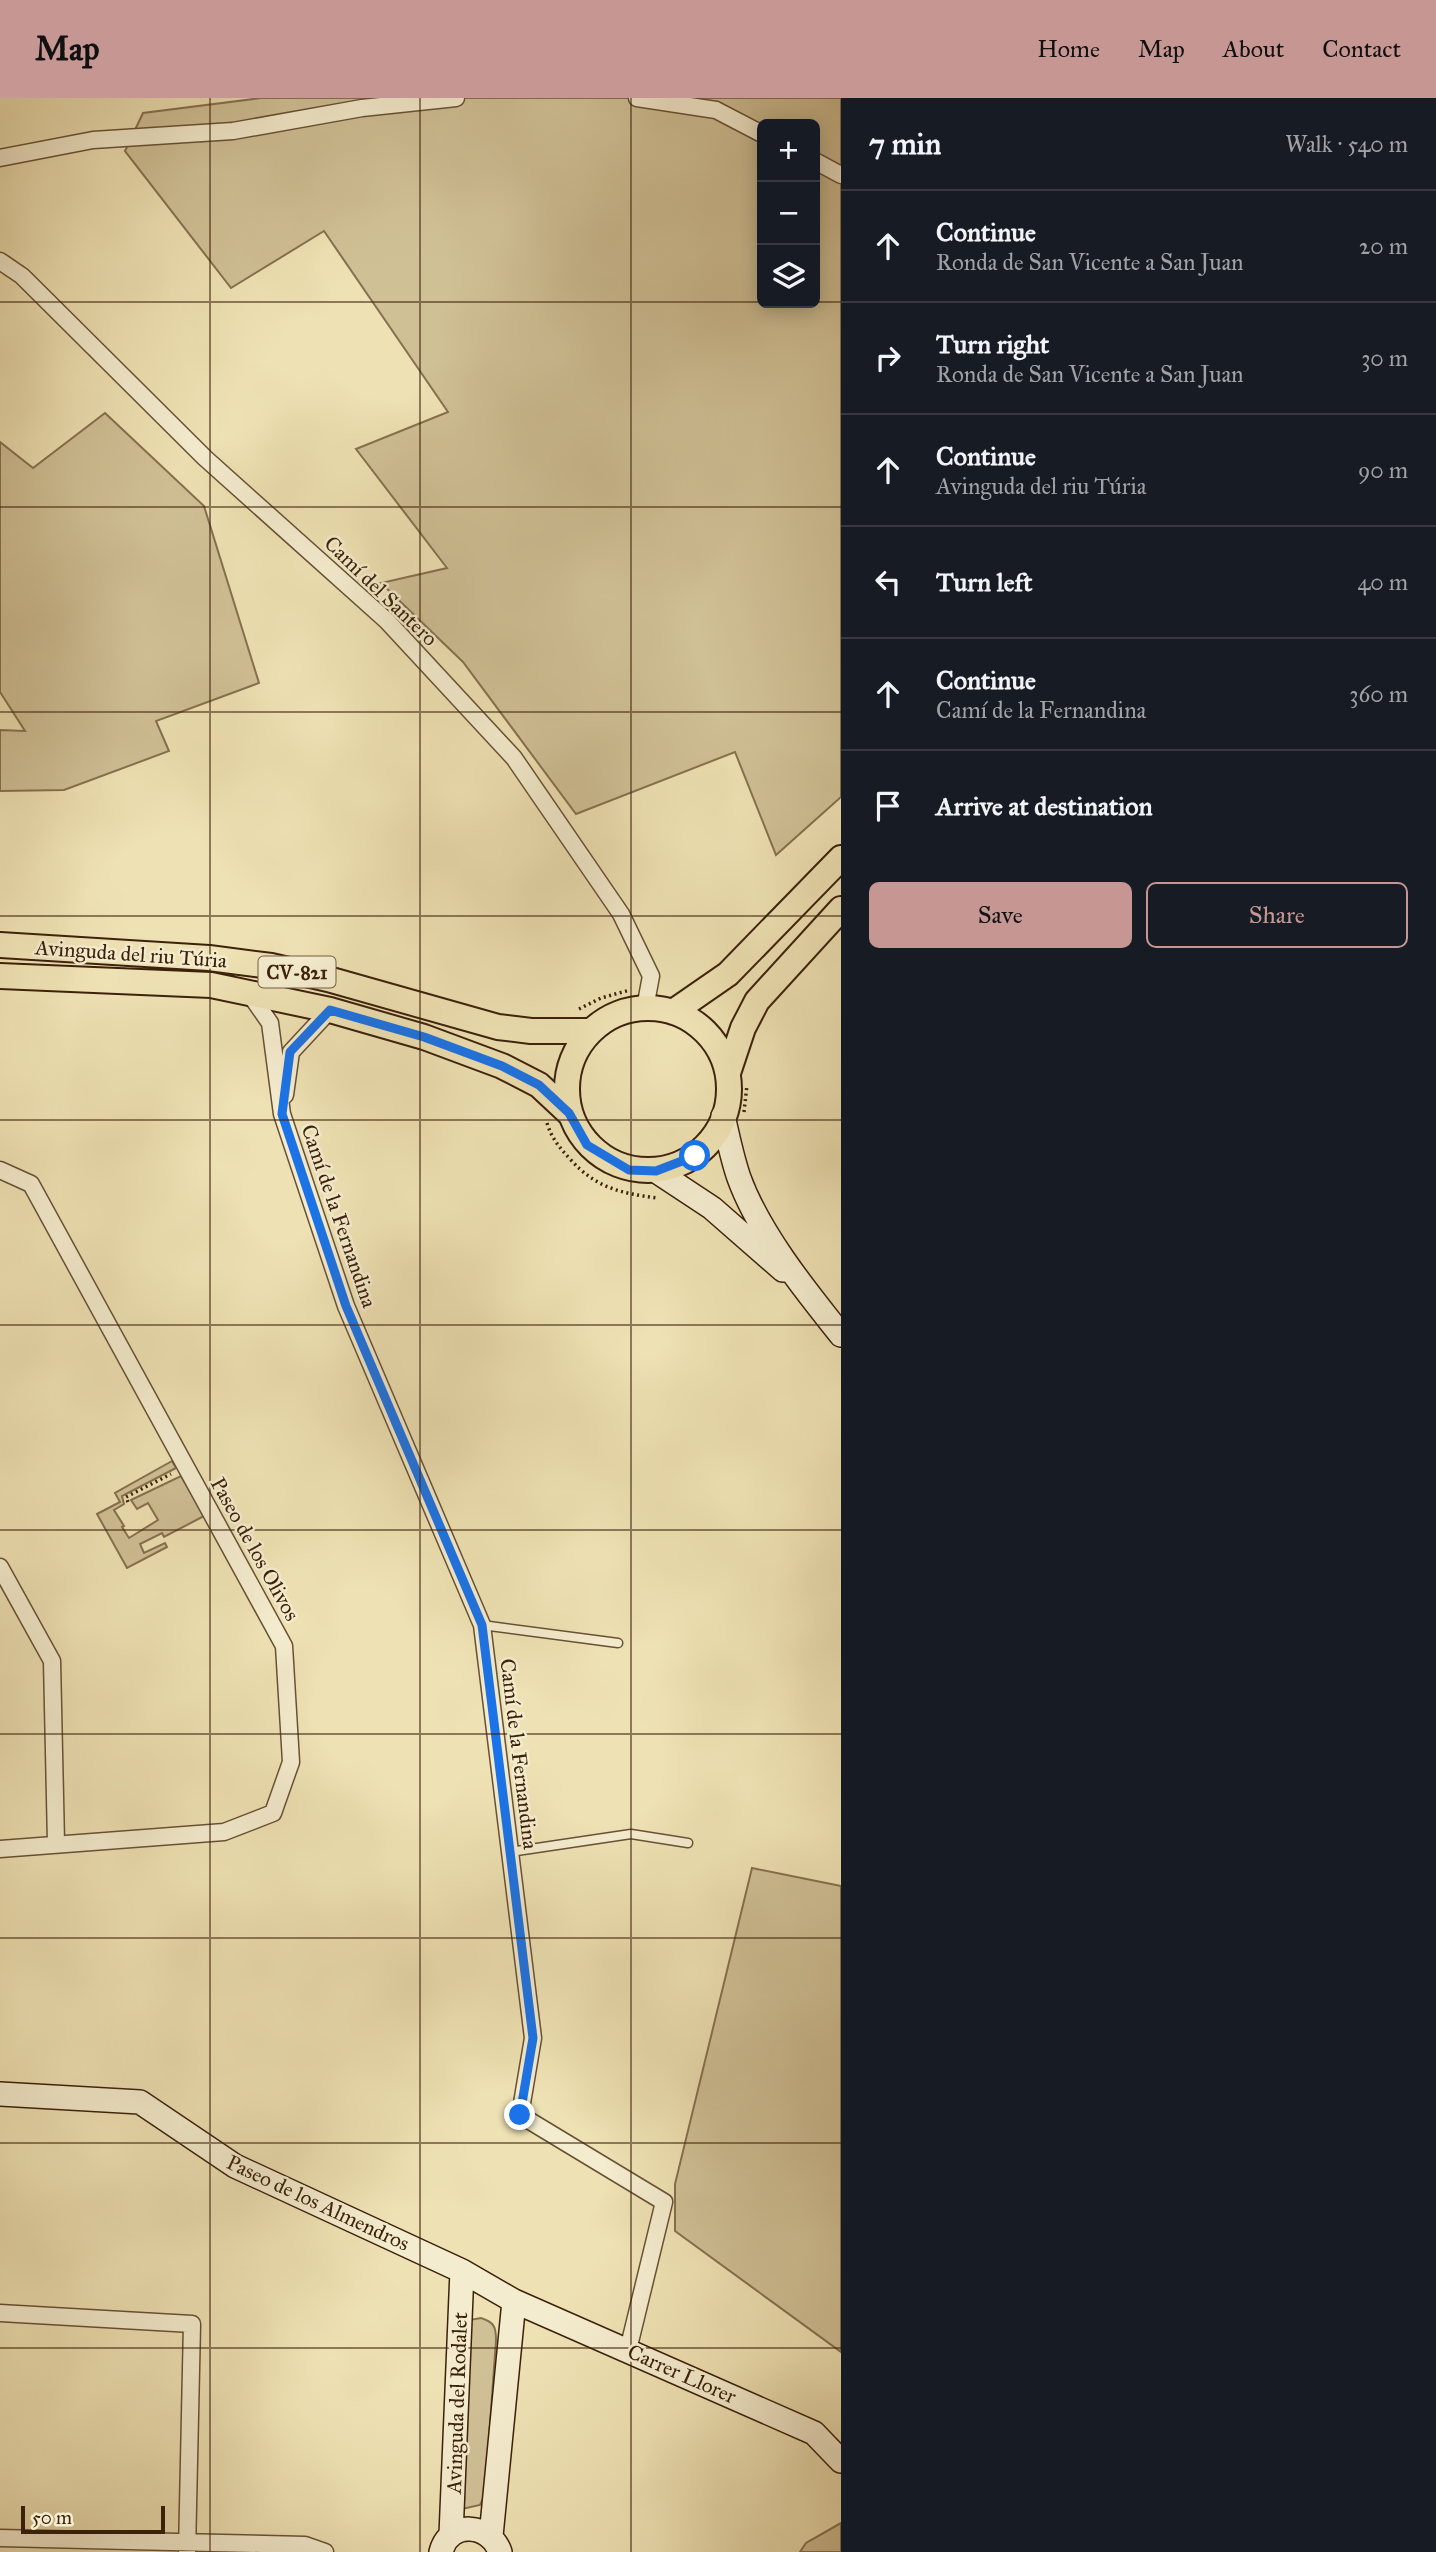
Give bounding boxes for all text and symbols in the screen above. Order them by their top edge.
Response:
text: Map [35,29,99,69]
text: Home [1037,34,1100,64]
text: Map [1138,34,1185,64]
text: About [1223,34,1284,64]
text: Contact [1322,34,1401,64]
map controls [757,119,820,308]
button: + [757,119,820,182]
text: 7 min [869,126,941,162]
text: Walk · 540 m [1285,130,1408,158]
button: − [757,182,820,245]
text: Continue [936,216,1036,248]
icon: ahead [869,227,907,265]
text: 20 m [1359,232,1408,260]
button: layers [757,245,820,308]
text: Ronda de San Vicente a San Juan [936,248,1244,276]
text: Turn right [936,328,1049,360]
icon: right [869,339,907,377]
text: 30 m [1361,344,1408,372]
text: Ronda de San Vicente a San Juan [936,360,1244,388]
text: Continue [936,440,1036,472]
icon: ahead [869,451,907,489]
text: 90 m [1358,456,1408,484]
text: Avinguda del riu Túria [936,472,1147,500]
street label: Camí del Santero [319,530,443,652]
icon: left [869,563,907,601]
text: Turn left [936,566,1032,598]
text: 40 m [1358,568,1408,596]
text: Continue [936,664,1036,696]
icon: ahead [869,675,907,713]
text: 360 m [1349,680,1408,708]
text: Camí de la Fernandina [936,696,1146,724]
icon: arrive [869,787,907,825]
text: Arrive at destination [936,790,1153,822]
button: Save [869,882,1132,948]
button: Share [1146,882,1408,948]
street label: Avinguda del riu Túria [33,934,228,974]
road number: CV-821 [258,957,336,988]
street label: Camí de la Fernandina [295,1121,383,1311]
route start [679,1140,710,1171]
street label: Paseo de los Olivos [205,1473,305,1625]
street label: Camí de la Fernandina [494,1657,544,1851]
route end [504,2099,535,2130]
street label: Paseo de los Almendros [222,2149,414,2257]
street label: Avinguda del Rodalet [441,2311,473,2495]
street label: Carrer Llorer [624,2338,740,2410]
scale bar [21,2503,164,2535]
text: 50 m [32,2506,72,2529]

